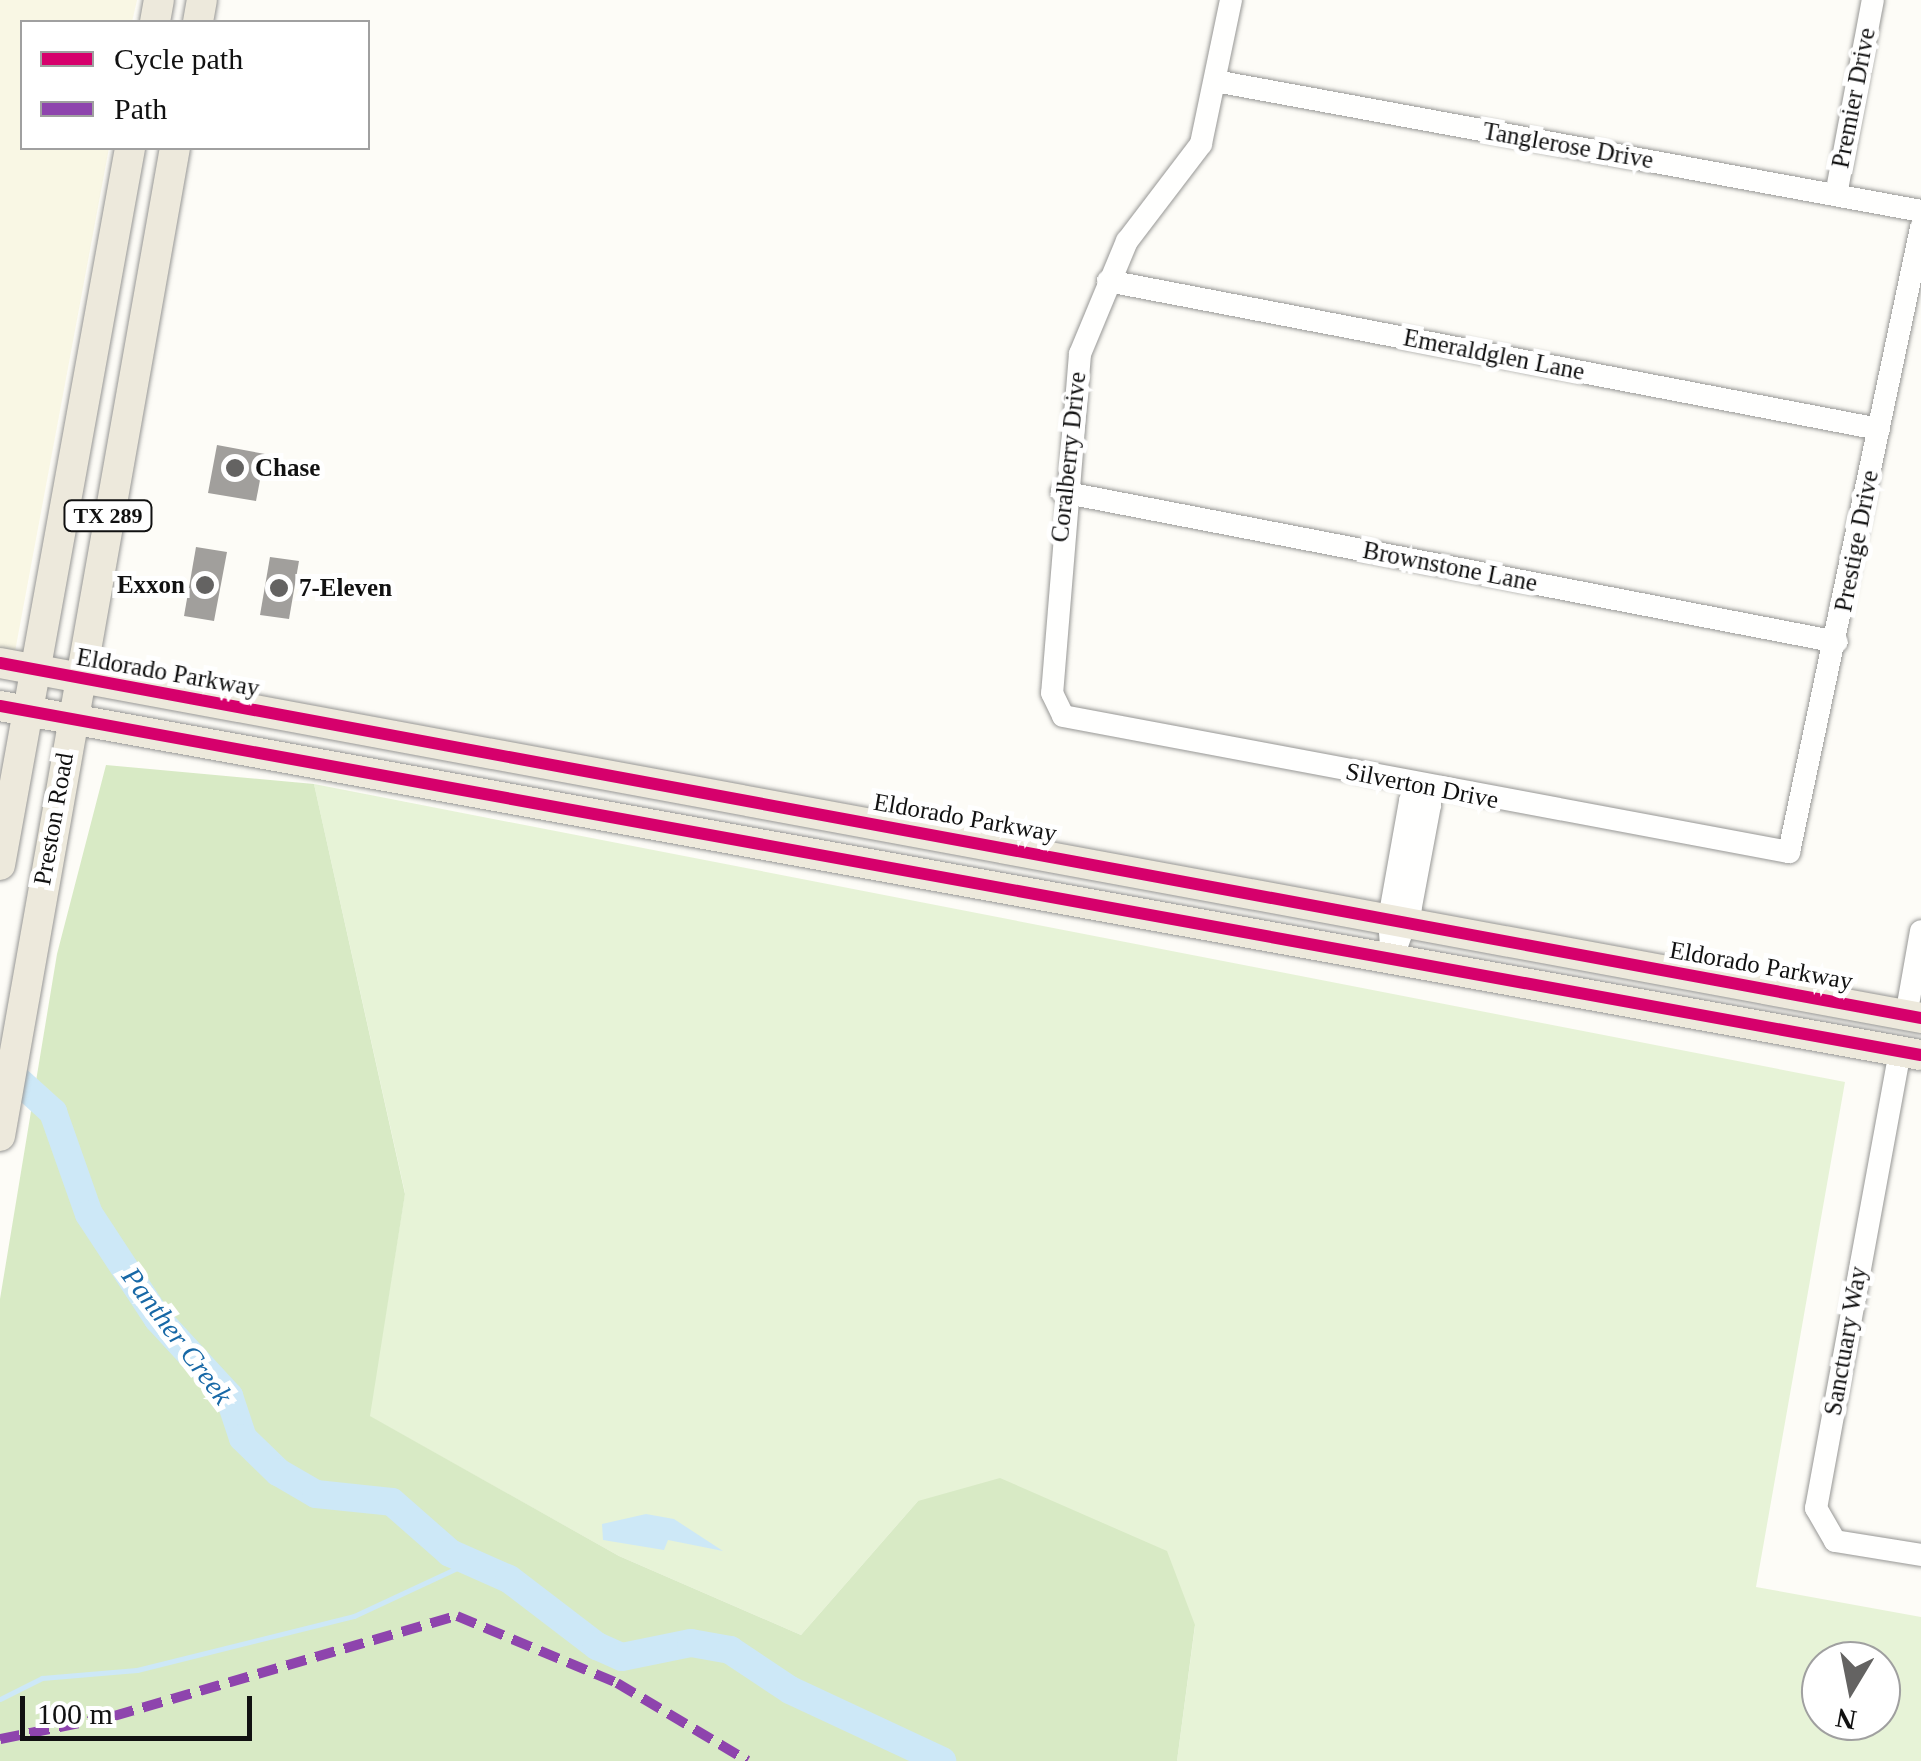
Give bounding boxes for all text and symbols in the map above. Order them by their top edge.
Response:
legend [20,20,370,150]
street label: Premier Drive [1826,25,1882,171]
text: Cycle path [114,42,243,75]
text: Path [114,92,167,125]
street label: Tanglerose Drive [1480,116,1656,176]
street label: Emeraldglen Lane [1401,323,1587,387]
street label: Coralberry Drive [1045,370,1093,544]
place label: Chase [255,453,320,483]
marker: Chase [224,457,246,479]
street label: Prestige Drive [1829,468,1885,614]
road number: TX 289 [63,499,153,533]
street label: Brownstone Lane [1360,535,1540,599]
place label: Exxon [117,570,185,600]
place label: 7-Eleven [299,573,392,603]
marker: Exxon [194,574,216,596]
marker: 7-Eleven [268,577,290,599]
street label: Eldorado Parkway [74,642,262,704]
street label: Preston Road [28,750,80,888]
street label: Silverton Drive [1343,757,1501,815]
street label: Eldorado Parkway [871,787,1059,849]
street label: Eldorado Parkway [1667,935,1855,997]
water label: Panther Creek [115,1261,239,1411]
street label: Sanctuary Way [1818,1264,1874,1418]
north arrow [1801,1641,1901,1741]
scale bar [25,1676,258,1738]
text: 100 m [37,1697,113,1730]
text: N [1833,1702,1859,1736]

